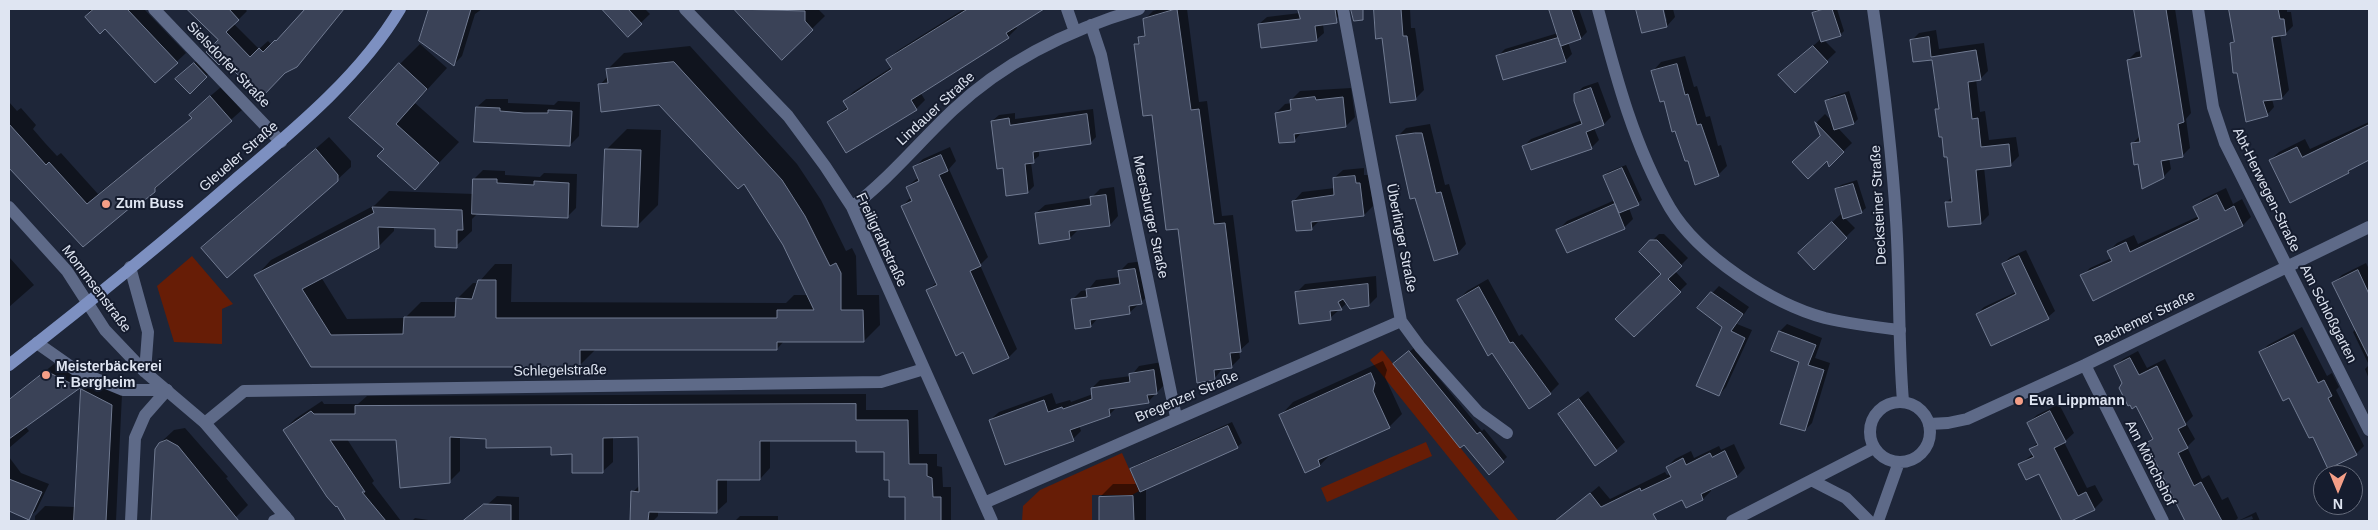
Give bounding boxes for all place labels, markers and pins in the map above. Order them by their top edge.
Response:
place label: Zum Buss [116,196,184,212]
marker: Zum Buss [100,198,112,210]
place label: Meisterbäckerei F. Bergheim [56,359,162,392]
marker: Meisterbäckerei F. Bergheim [40,369,52,381]
place label: Eva Lippmann [2029,393,2125,409]
marker: Eva Lippmann [2013,395,2025,407]

